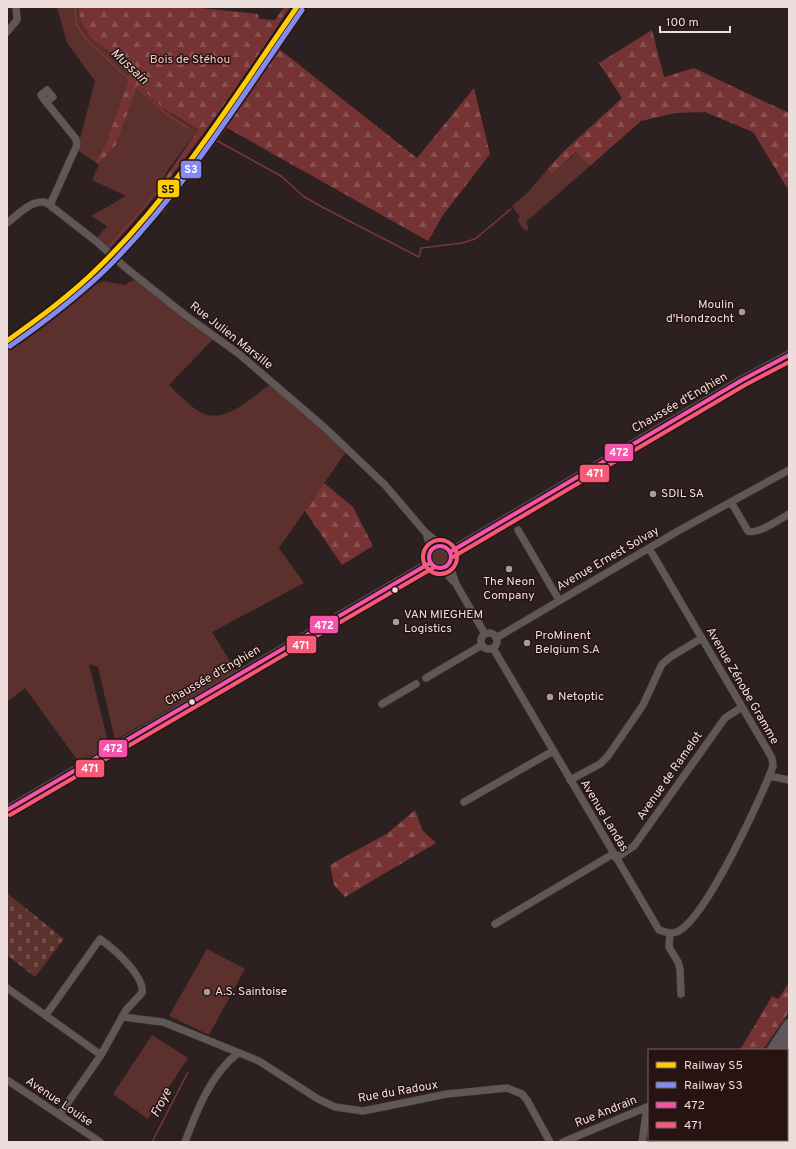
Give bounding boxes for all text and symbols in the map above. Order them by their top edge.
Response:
scale bar [660,8,730,34]
text: 100 m [666,15,699,31]
water label: Mussain [107,46,151,88]
park label: Bois de Stéhou [150,52,230,68]
line badge: S3 [180,160,202,179]
text: S3 [184,163,198,177]
line badge: S5 [157,179,180,198]
text: S5 [161,183,175,197]
place label: Moulin d'Hondzocht [666,297,734,327]
street label: Rue Julien Marsille [186,299,276,373]
marker: Moulin d'Hondzocht [737,307,747,317]
street label: Chaussée d'Enghien [629,369,731,437]
line badge: 472 [604,443,634,462]
text: 472 [609,446,629,460]
line badge: 471 [579,464,610,483]
text: 471 [586,467,604,481]
place label: SDIL SA [661,486,704,502]
marker: SDIL SA [648,489,658,499]
street label: Avenue Ernest Solvay [554,523,662,595]
marker: The Neon Company [504,564,514,574]
place label: The Neon Company [483,574,535,604]
unlabelled marker [390,585,400,595]
place label: VAN MIEGHEM Logistics [404,607,483,637]
line badge: 472 [309,615,339,634]
marker: VAN MIEGHEM Logistics [391,617,401,627]
text: 472 [314,619,334,633]
street label: Avenue Zénobe Gramme [702,624,782,748]
place label: ProMinent Belgium S.A [535,628,600,658]
line badge: 471 [286,635,317,654]
marker: ProMinent Belgium S.A [522,638,532,648]
text: 471 [292,639,310,653]
street label: Chaussée d'Enghien [162,642,264,710]
place label: Netoptic [558,689,604,705]
marker: Netoptic [545,692,555,702]
unlabelled marker [187,697,197,707]
street label: Avenue de Ramelot [634,729,706,823]
line badge: 472 [98,739,128,758]
text: 472 [103,742,123,756]
line badge: 471 [75,759,105,778]
text: 471 [81,762,99,776]
street label: Avenue Landas [576,777,632,855]
place label: A.S. Saintoise [215,984,287,1000]
marker: A.S. Saintoise [202,987,212,997]
legend [648,1049,788,1141]
text: Railway S5 [684,1058,743,1074]
street label: Avenue Louise [22,1074,96,1130]
street label: Rue du Radoux [357,1077,439,1107]
text: Railway S3 [684,1078,743,1094]
water label: Froye [148,1085,176,1120]
street label: Rue Andrain [573,1092,639,1132]
text: 472 [684,1098,705,1114]
text: 471 [684,1118,702,1134]

